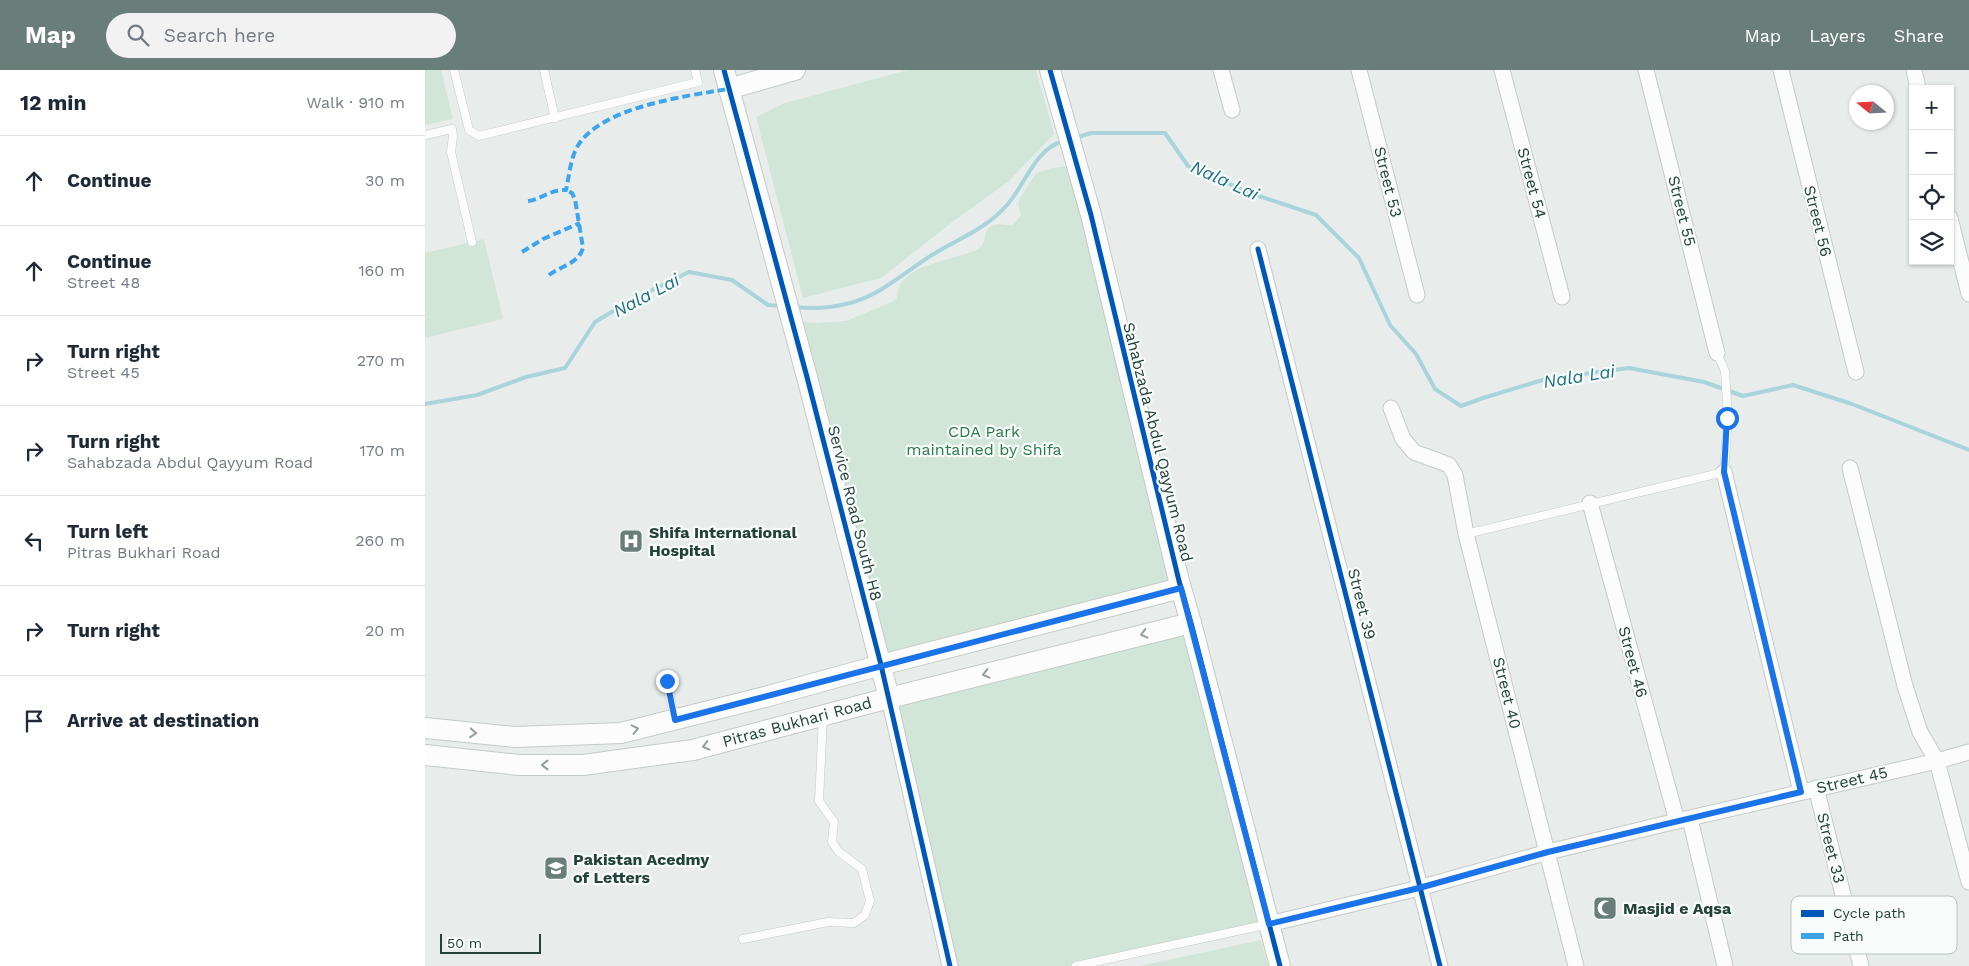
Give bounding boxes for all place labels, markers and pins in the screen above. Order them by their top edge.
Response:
place label: Shifa International Hospital [649,523,797,560]
hospital icon: Shifa International Hospital [618,528,644,554]
place label: Pakistan Acedmy of Letters [573,850,710,887]
school or university icon: Pakistan Acedmy of Letters [543,855,569,881]
mosque icon: Masjid e Aqsa [1592,895,1618,921]
place label: Masjid e Aqsa [1623,899,1732,918]

